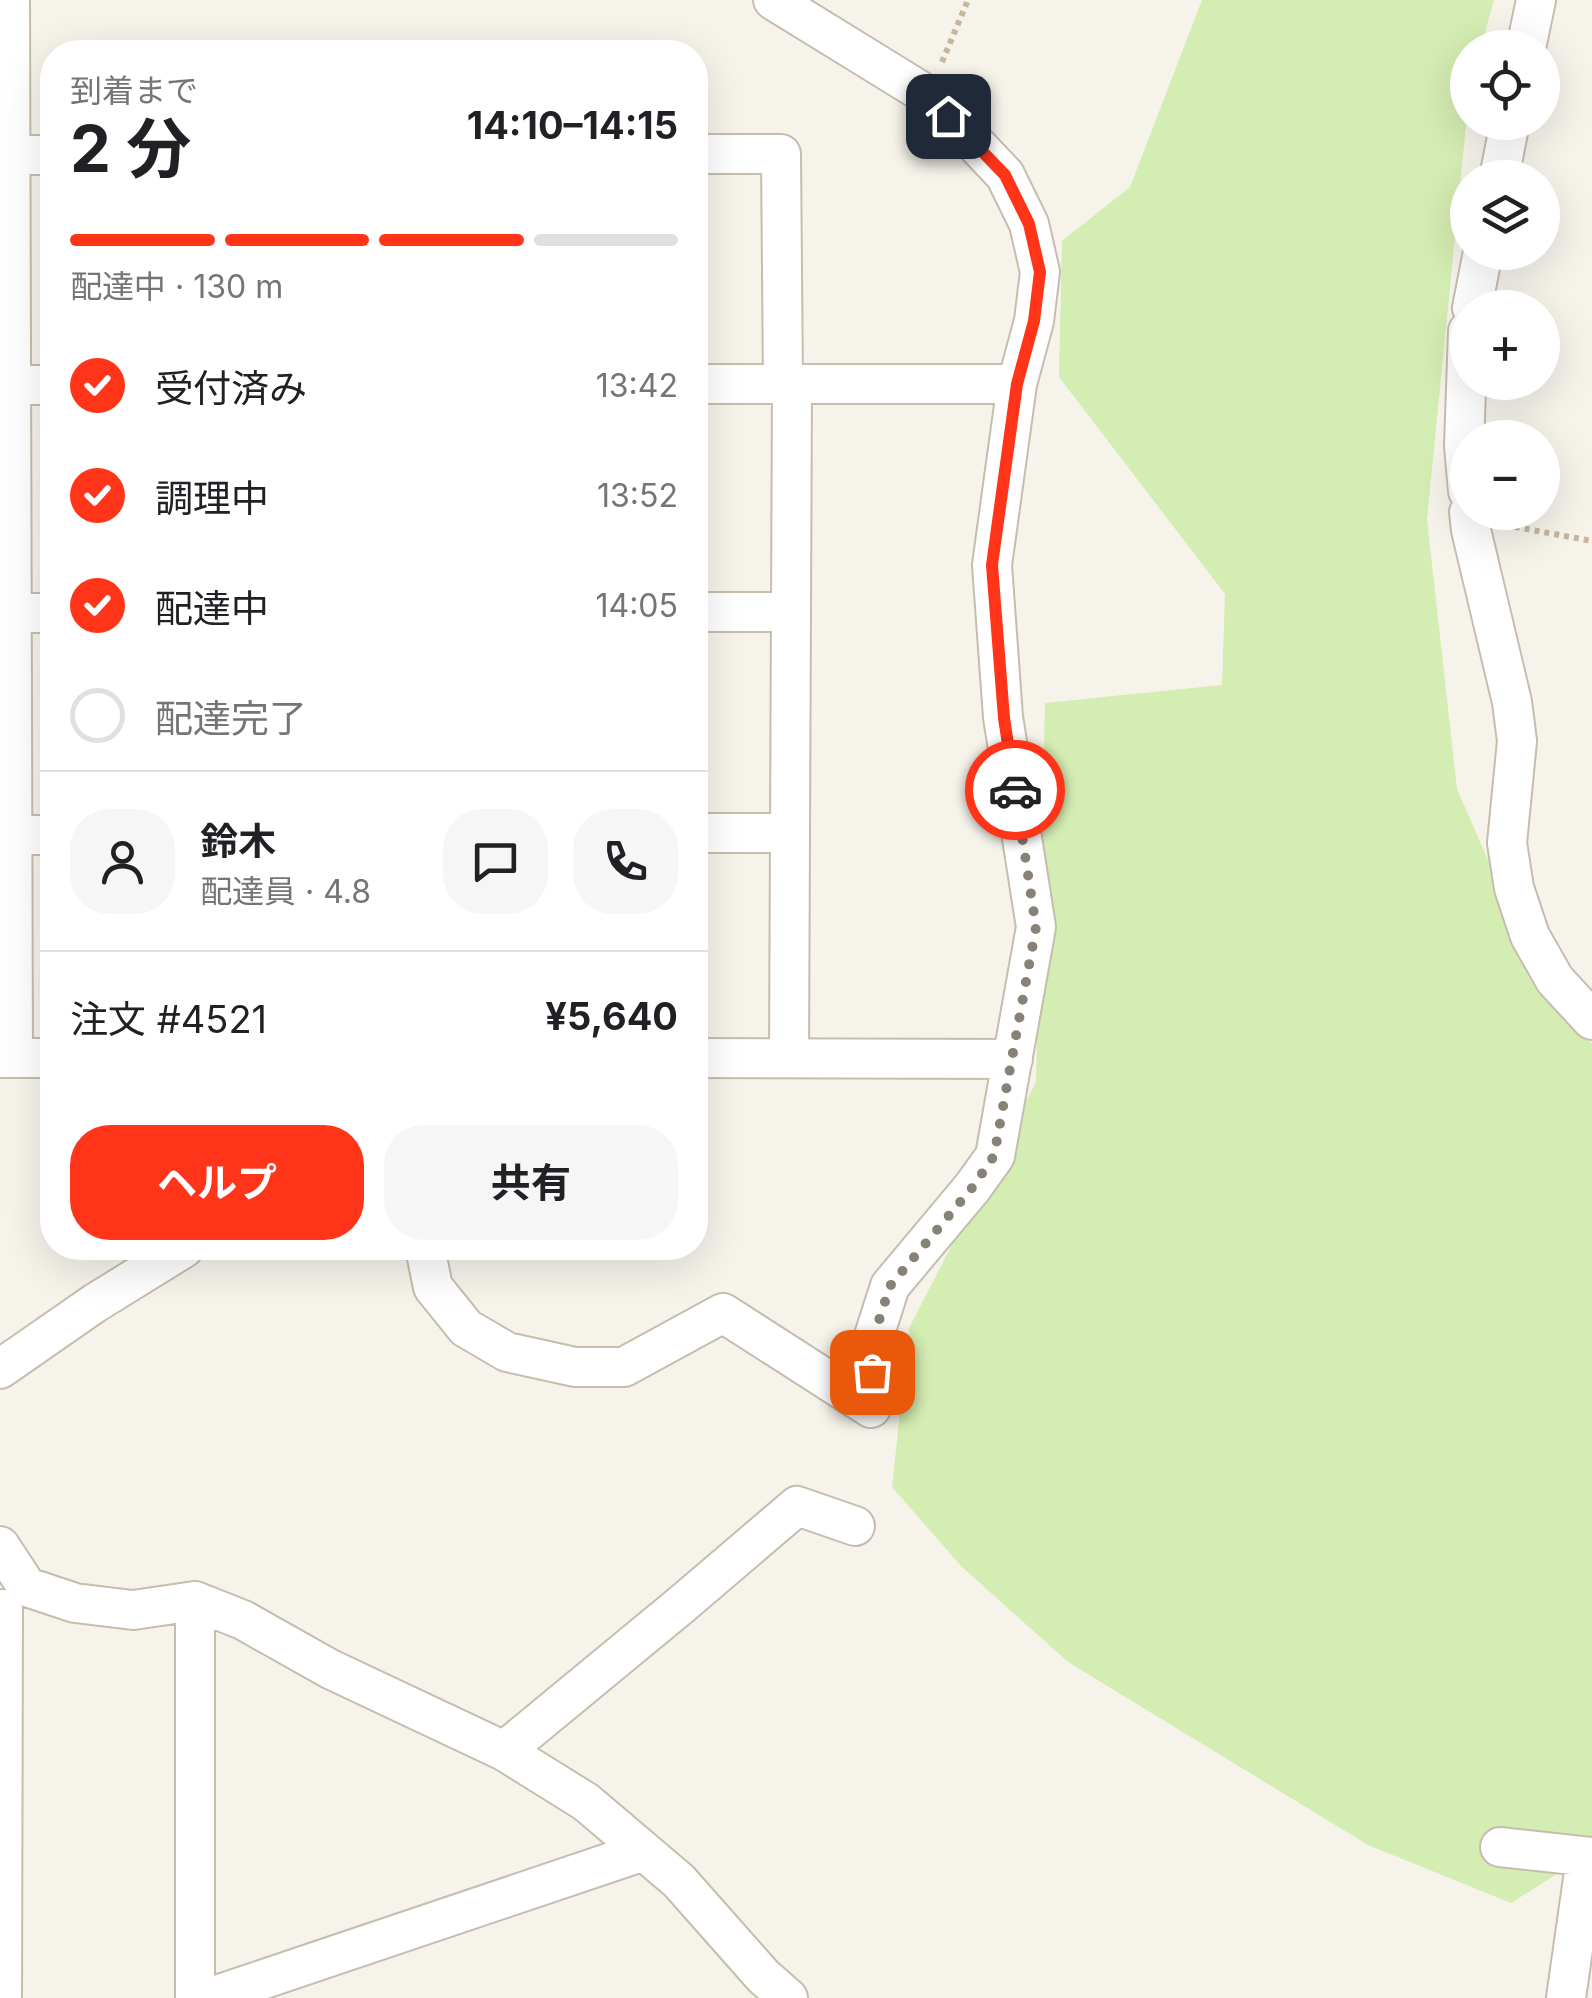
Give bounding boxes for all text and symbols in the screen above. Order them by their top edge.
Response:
map controls [1450,30,1560,530]
button: locate [1450,30,1560,140]
text: 到着まで [70,71,198,110]
pin [906,74,991,159]
icon: home [921,89,976,144]
text: 14:10–14:15 [467,102,678,148]
text: 2 分 [70,109,191,188]
button: layers [1450,160,1560,270]
text: 配達中 · 130 m [70,267,283,306]
button: + [1450,290,1560,400]
icon: check [70,358,125,413]
text: 受付済み [155,365,307,411]
text: 13:42 [596,366,678,405]
button: − [1450,420,1560,530]
icon: check [70,468,125,523]
text: 調理中 [155,475,269,521]
text: 13:52 [597,476,678,515]
icon: check [70,578,125,633]
text: 配達中 [155,585,269,631]
text: 14:05 [595,586,678,625]
text: 配達完了 [155,695,307,741]
courier [965,740,1065,840]
icon: car [988,763,1043,818]
button: person [70,809,175,914]
button: chat [443,809,548,914]
button: phone [573,809,678,914]
text: 鈴木 [200,818,276,864]
text: 配達員 · 4.8 [200,872,371,911]
text: ¥5,640 [545,993,678,1039]
text: 注文 #4521 [70,996,267,1042]
button: ヘルプ [70,1125,364,1240]
button: 共有 [384,1125,678,1240]
pin [830,1330,915,1415]
icon: bag [845,1345,900,1400]

